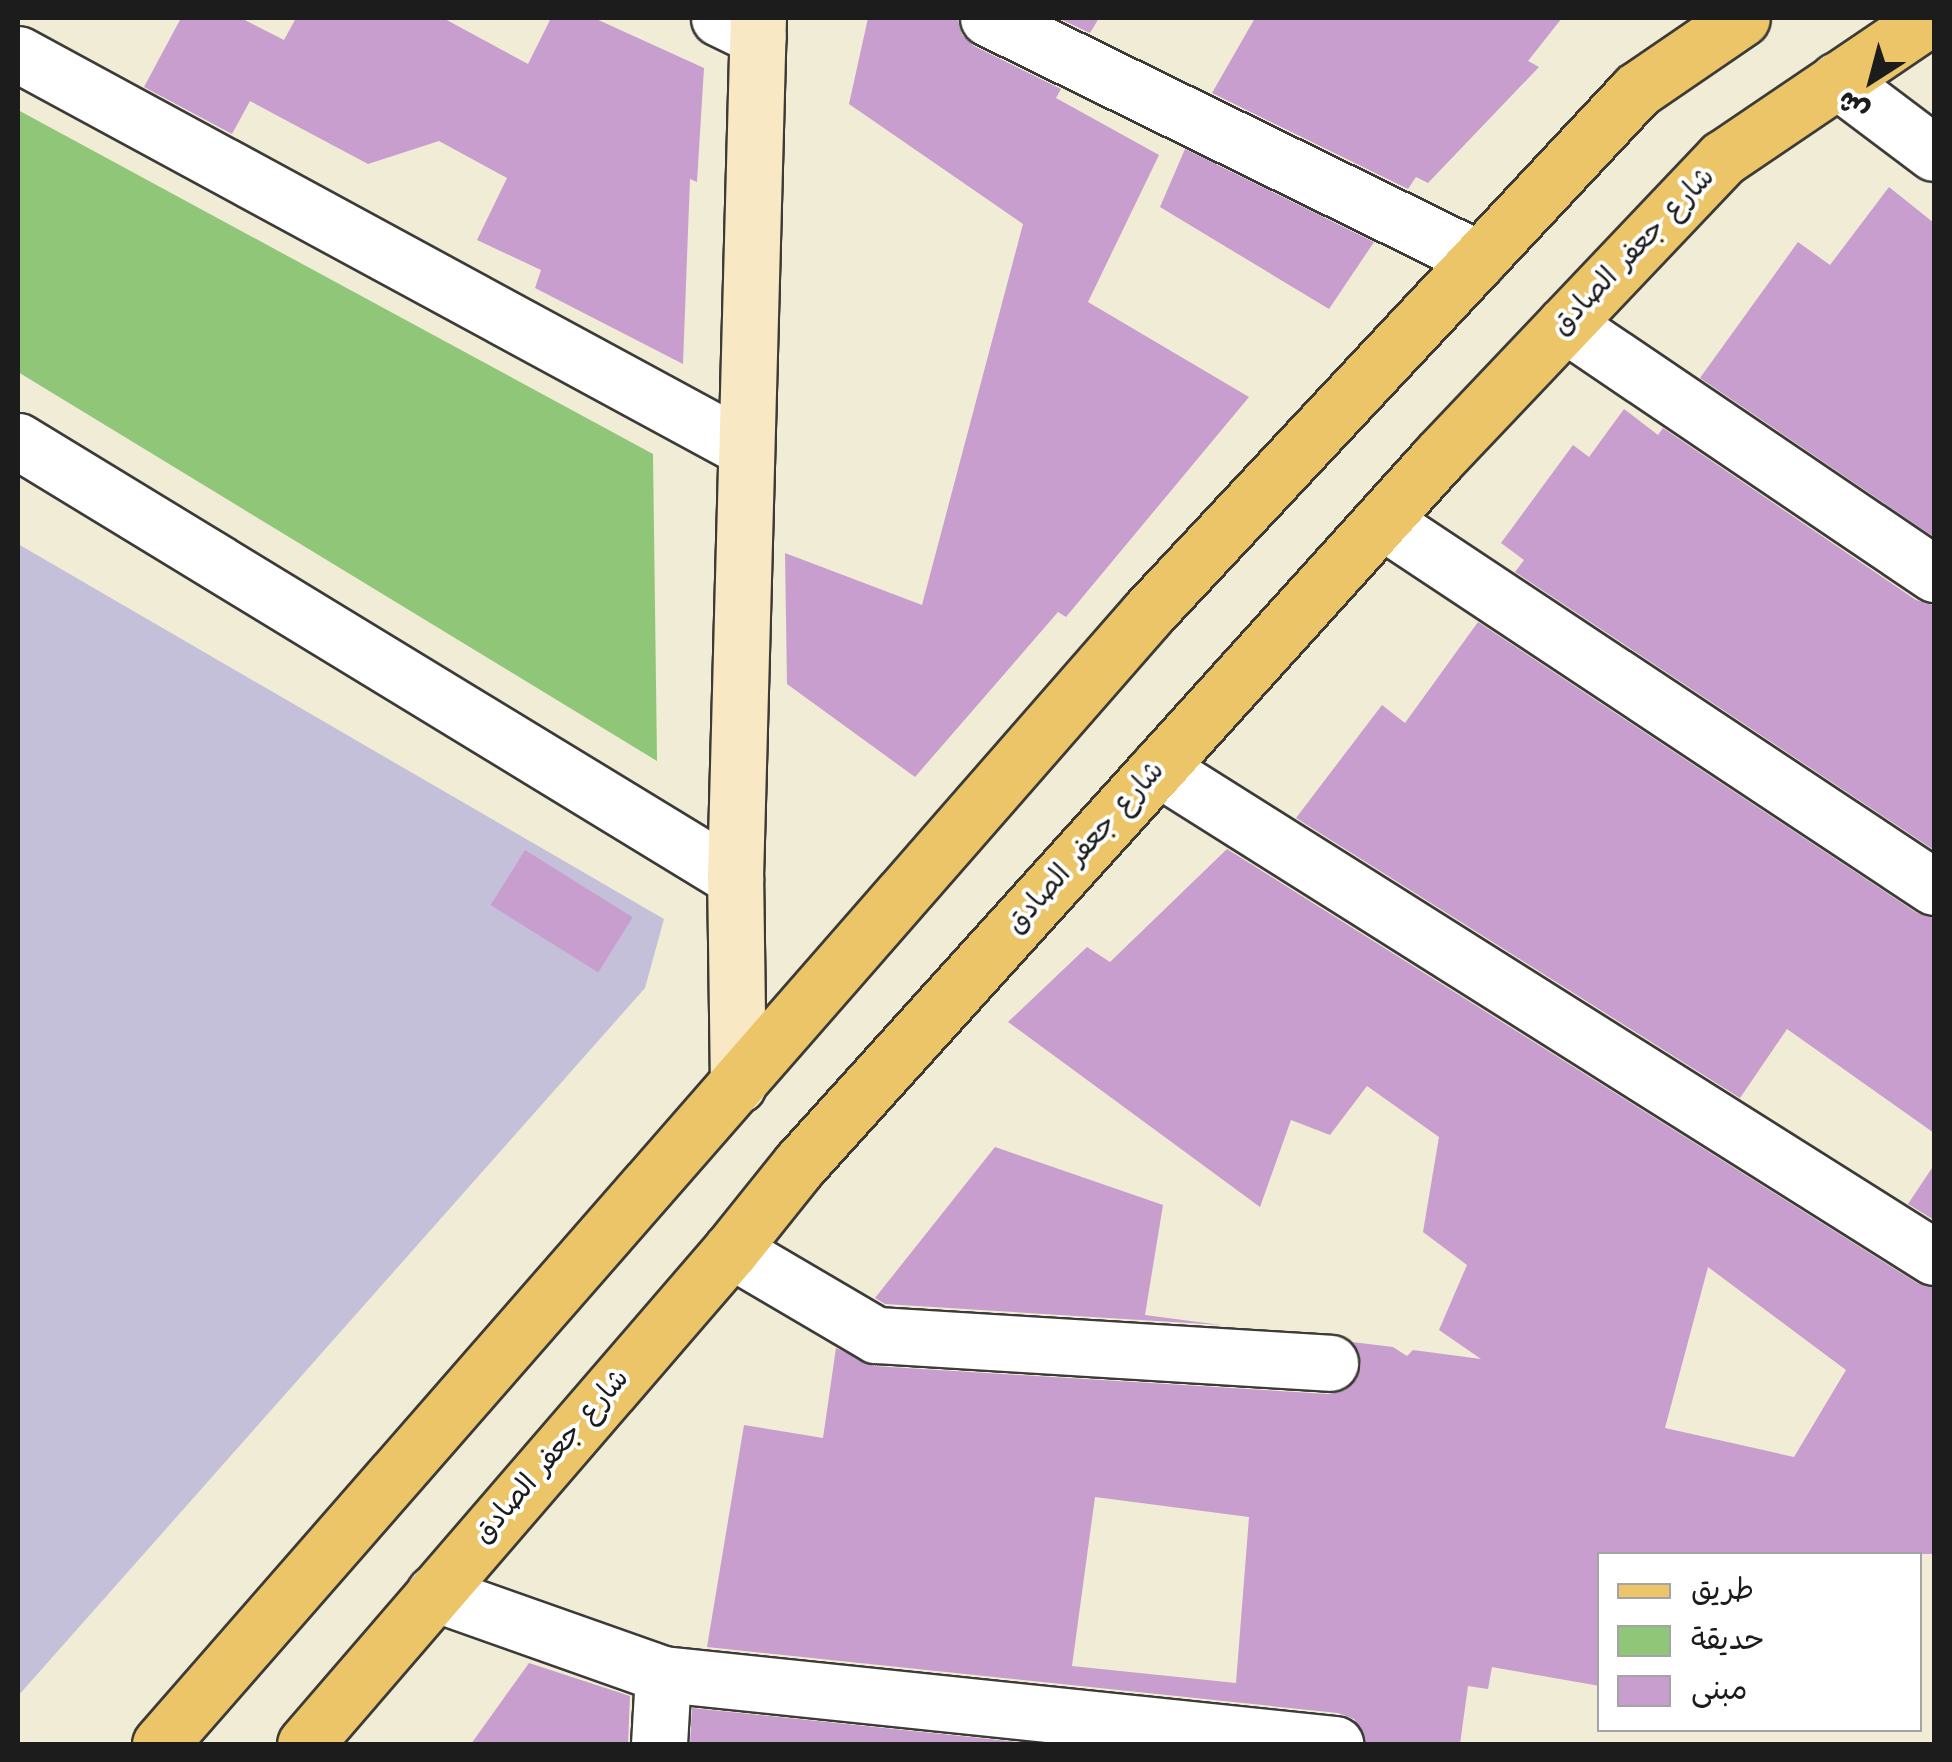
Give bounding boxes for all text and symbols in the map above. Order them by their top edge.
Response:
north arrow [1822,30,1922,130]
text: ش [1828,77,1880,132]
street label: شارع جعفر الصادق [1545,161,1723,343]
street label: شارع جعفر الصادق [1000,755,1172,941]
street label: شارع جعفر الصادق [467,1363,637,1551]
legend [1597,1552,1922,1732]
text: طريق [1691,1567,1754,1615]
text: حديقة [1691,1617,1765,1665]
text: مبنى [1691,1667,1747,1715]

